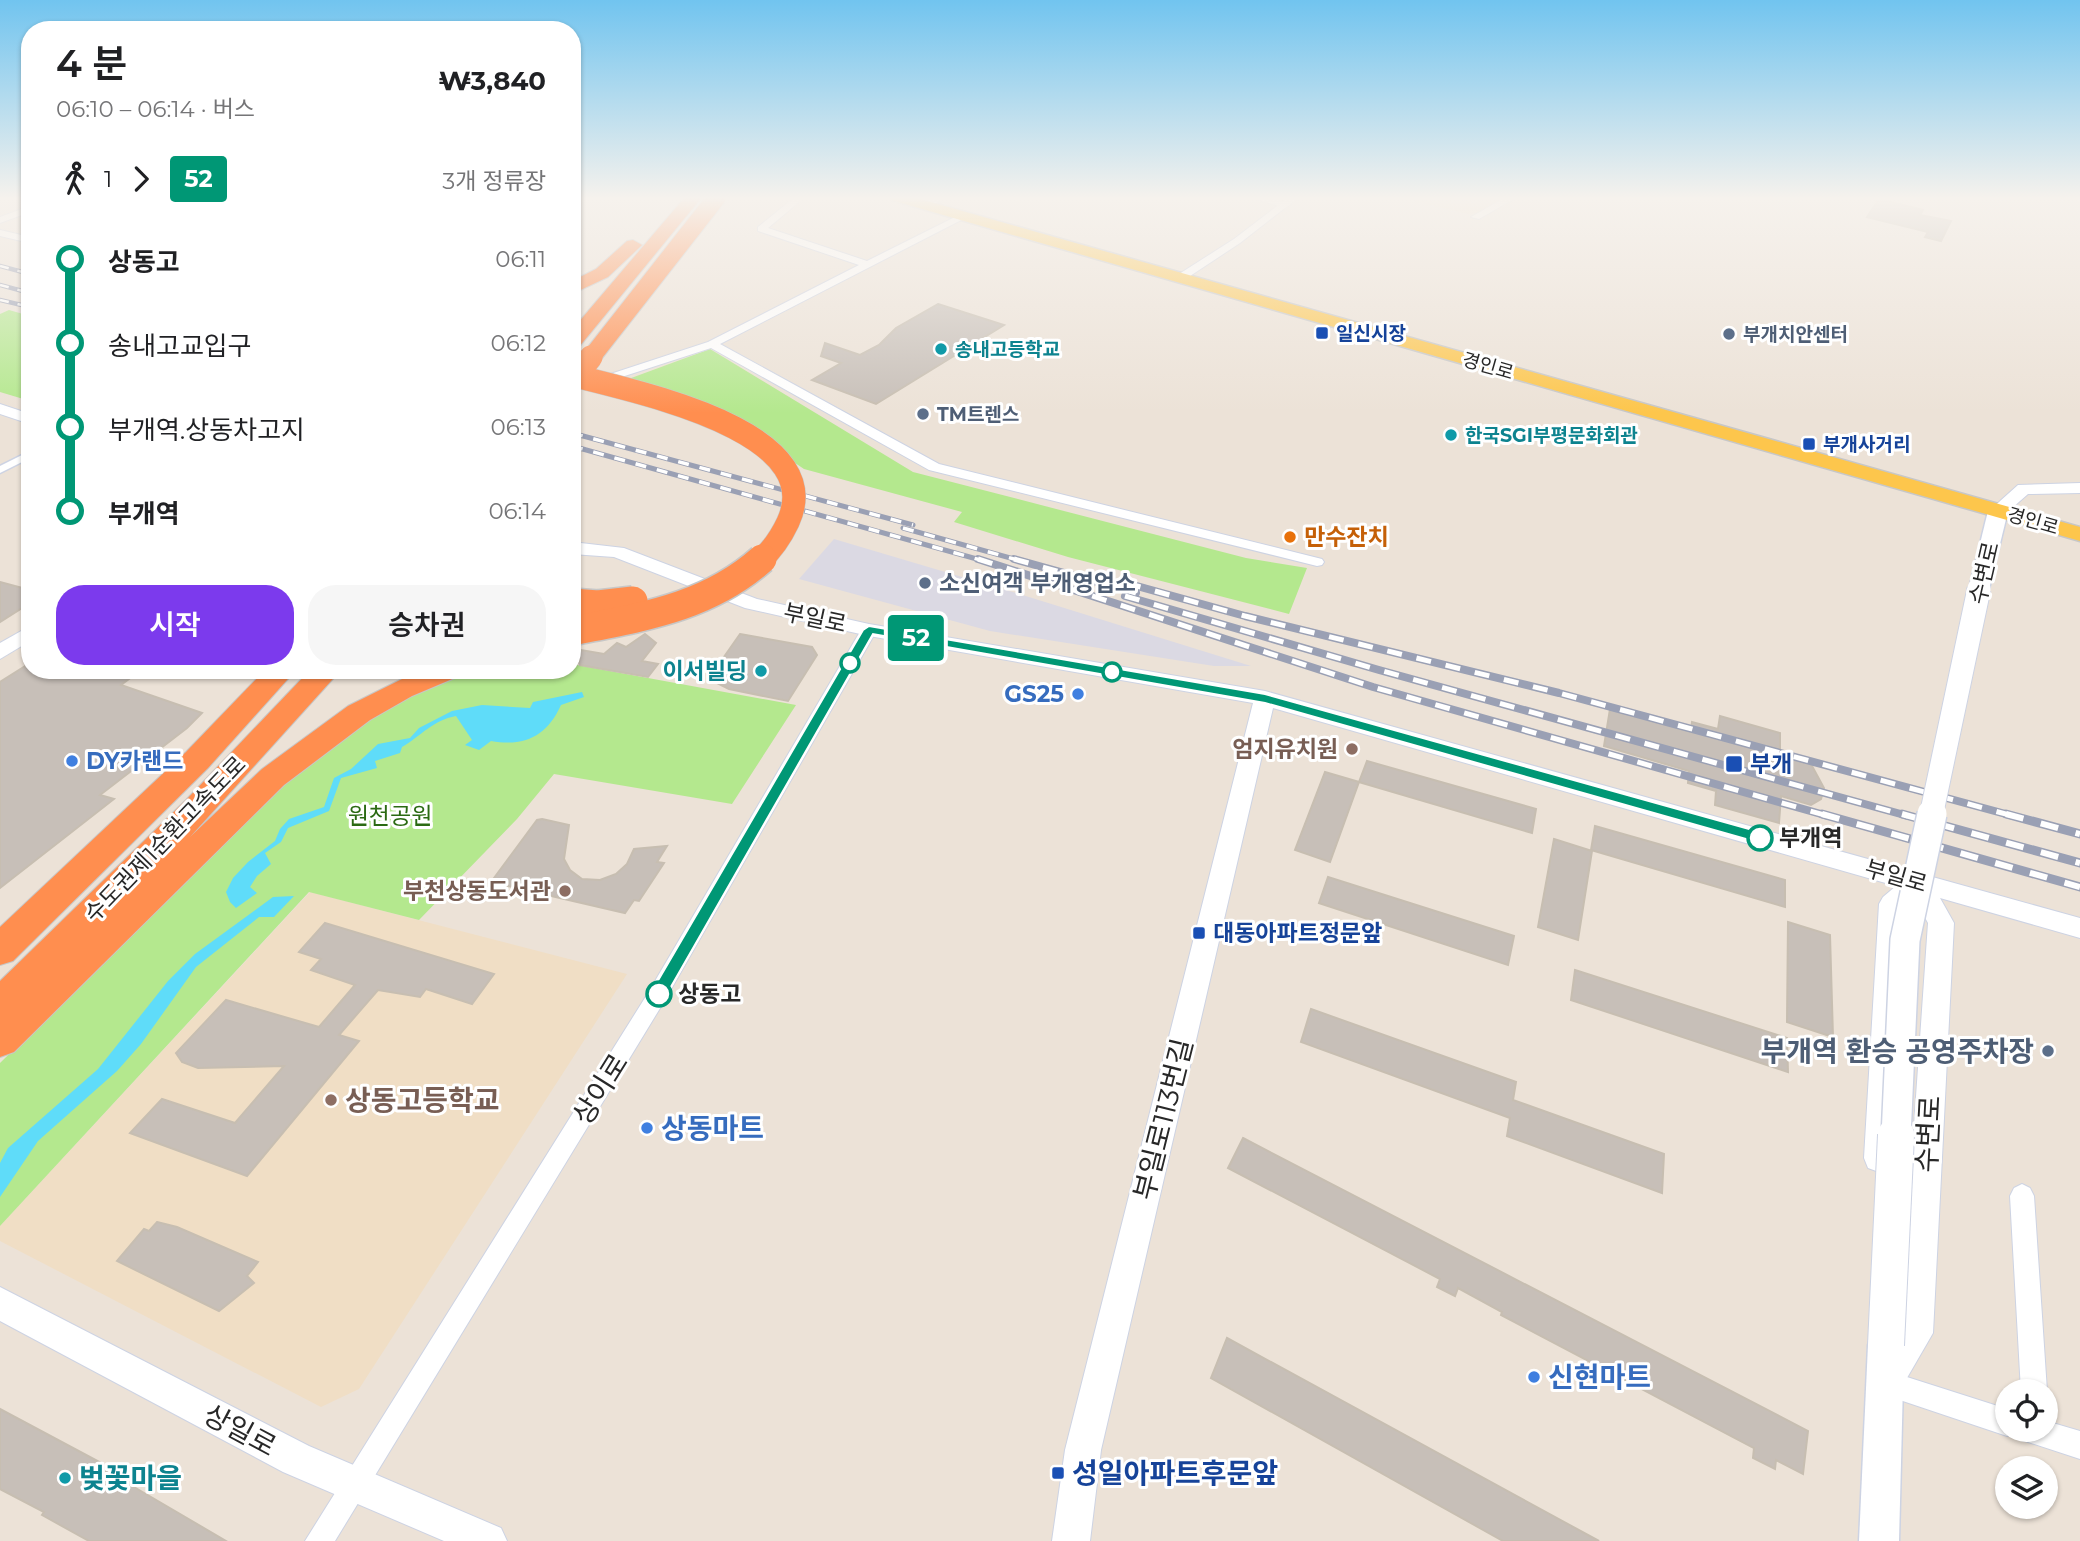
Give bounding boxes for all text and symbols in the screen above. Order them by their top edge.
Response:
text: 4 분 [56,40,127,87]
text: ₩3,840 [438,65,546,97]
text: 06:10 – 06:14 · 버스 [56,95,255,123]
icon: walk [56,160,94,198]
icon: forward [122,160,160,198]
text: 52 [184,164,213,193]
text: 1 [104,165,112,193]
text: 3개 정류장 [442,167,546,195]
text: 06:11 [495,245,546,273]
text: 상동고 [108,246,180,278]
place label: 일신시장 [1336,322,1406,345]
place label: 부개치안센터 [1743,323,1848,346]
marker: 일신시장 [1314,325,1330,341]
marker: 부개치안센터 [1721,326,1737,342]
text: 06:12 [491,329,546,357]
text: 송내고교입구 [108,330,252,362]
place label: 송내고등학교 [955,338,1060,361]
marker: 송내고등학교 [933,341,949,357]
street label: 경인로 [1460,348,1516,384]
place label: TM트렌스 [937,403,1019,426]
marker: TM트렌스 [915,406,931,422]
text: 06:13 [491,413,546,441]
text: 부개역.상동차고지 [108,414,305,446]
place label: 한국SGI부평문화회관 [1465,424,1638,447]
marker: 한국SGI부평문화회관 [1443,427,1459,443]
place label: 부개사거리 [1823,433,1910,456]
marker: 부개사거리 [1801,436,1817,452]
text: 06:14 [488,497,546,525]
text: 부개역 [108,498,180,530]
street label: 경인로 [2005,503,2061,539]
place label: 만수잔치 [1304,523,1389,551]
marker: 만수잔치 [1282,529,1298,545]
street label: 수변로 [1963,539,2005,607]
place label: 소신여객 부개영업소 [939,569,1136,597]
marker: 소신여객 부개영업소 [917,575,933,591]
button: 시작 [56,585,294,665]
button: 승차권 [308,585,546,665]
street label: 부일로 [781,598,849,638]
line badge: 52 [884,615,948,661]
text: 52 [902,623,930,652]
unlabelled marker [840,653,860,673]
place label: 이서빌딩 [662,657,747,685]
unlabelled marker [1102,662,1122,682]
marker: 이서빌딩 [753,663,769,679]
place label: GS25 [1004,680,1064,708]
marker: GS25 [1070,686,1086,702]
place label: 엄지유치원 [1232,735,1338,763]
marker: 엄지유치원 [1344,741,1360,757]
place label: DY카랜드 [86,747,183,775]
street label: 수도권제1순환고속도로 [79,750,251,928]
place label: 부개 [1750,750,1792,778]
marker: DY카랜드 [64,753,80,769]
marker: 부개 [1724,754,1744,774]
park label: 원천공원 [348,802,432,830]
place label: 부개역 [1779,824,1842,852]
marker: 부개역 [1747,825,1773,851]
street label: 부일로 [1862,854,1930,898]
place label: 부천상동도서관 [403,877,551,905]
marker: 부천상동도서관 [557,883,573,899]
place label: 대동아파트정문앞 [1213,919,1382,947]
marker: 대동아파트정문앞 [1191,925,1207,941]
place label: 상동고 [678,980,741,1008]
marker: 상동고 [646,981,672,1007]
place label: 부개역 환승 공영주차장 [1761,1034,2034,1068]
street label: 부일로113번길 [1127,1035,1199,1203]
marker: 부개역 환승 공영주차장 [2040,1043,2056,1059]
street label: 상이로 [565,1047,635,1131]
place label: 상동고등학교 [345,1083,500,1117]
marker: 상동고등학교 [323,1092,339,1108]
street label: 수변로 [1909,1095,1947,1173]
place label: 상동마트 [661,1111,764,1145]
marker: 상동마트 [639,1120,655,1136]
place label: 신현마트 [1548,1360,1651,1394]
marker: 신현마트 [1526,1369,1542,1385]
map controls [1995,1379,2058,1519]
button: locate [1995,1379,2058,1442]
street label: 상일로 [198,1397,282,1463]
place label: 성일아파트후문앞 [1072,1456,1278,1490]
button: layers [1995,1456,2058,1519]
place label: 벚꽃마을 [79,1461,182,1495]
marker: 성일아파트후문앞 [1050,1465,1066,1481]
marker: 벚꽃마을 [57,1470,73,1486]

